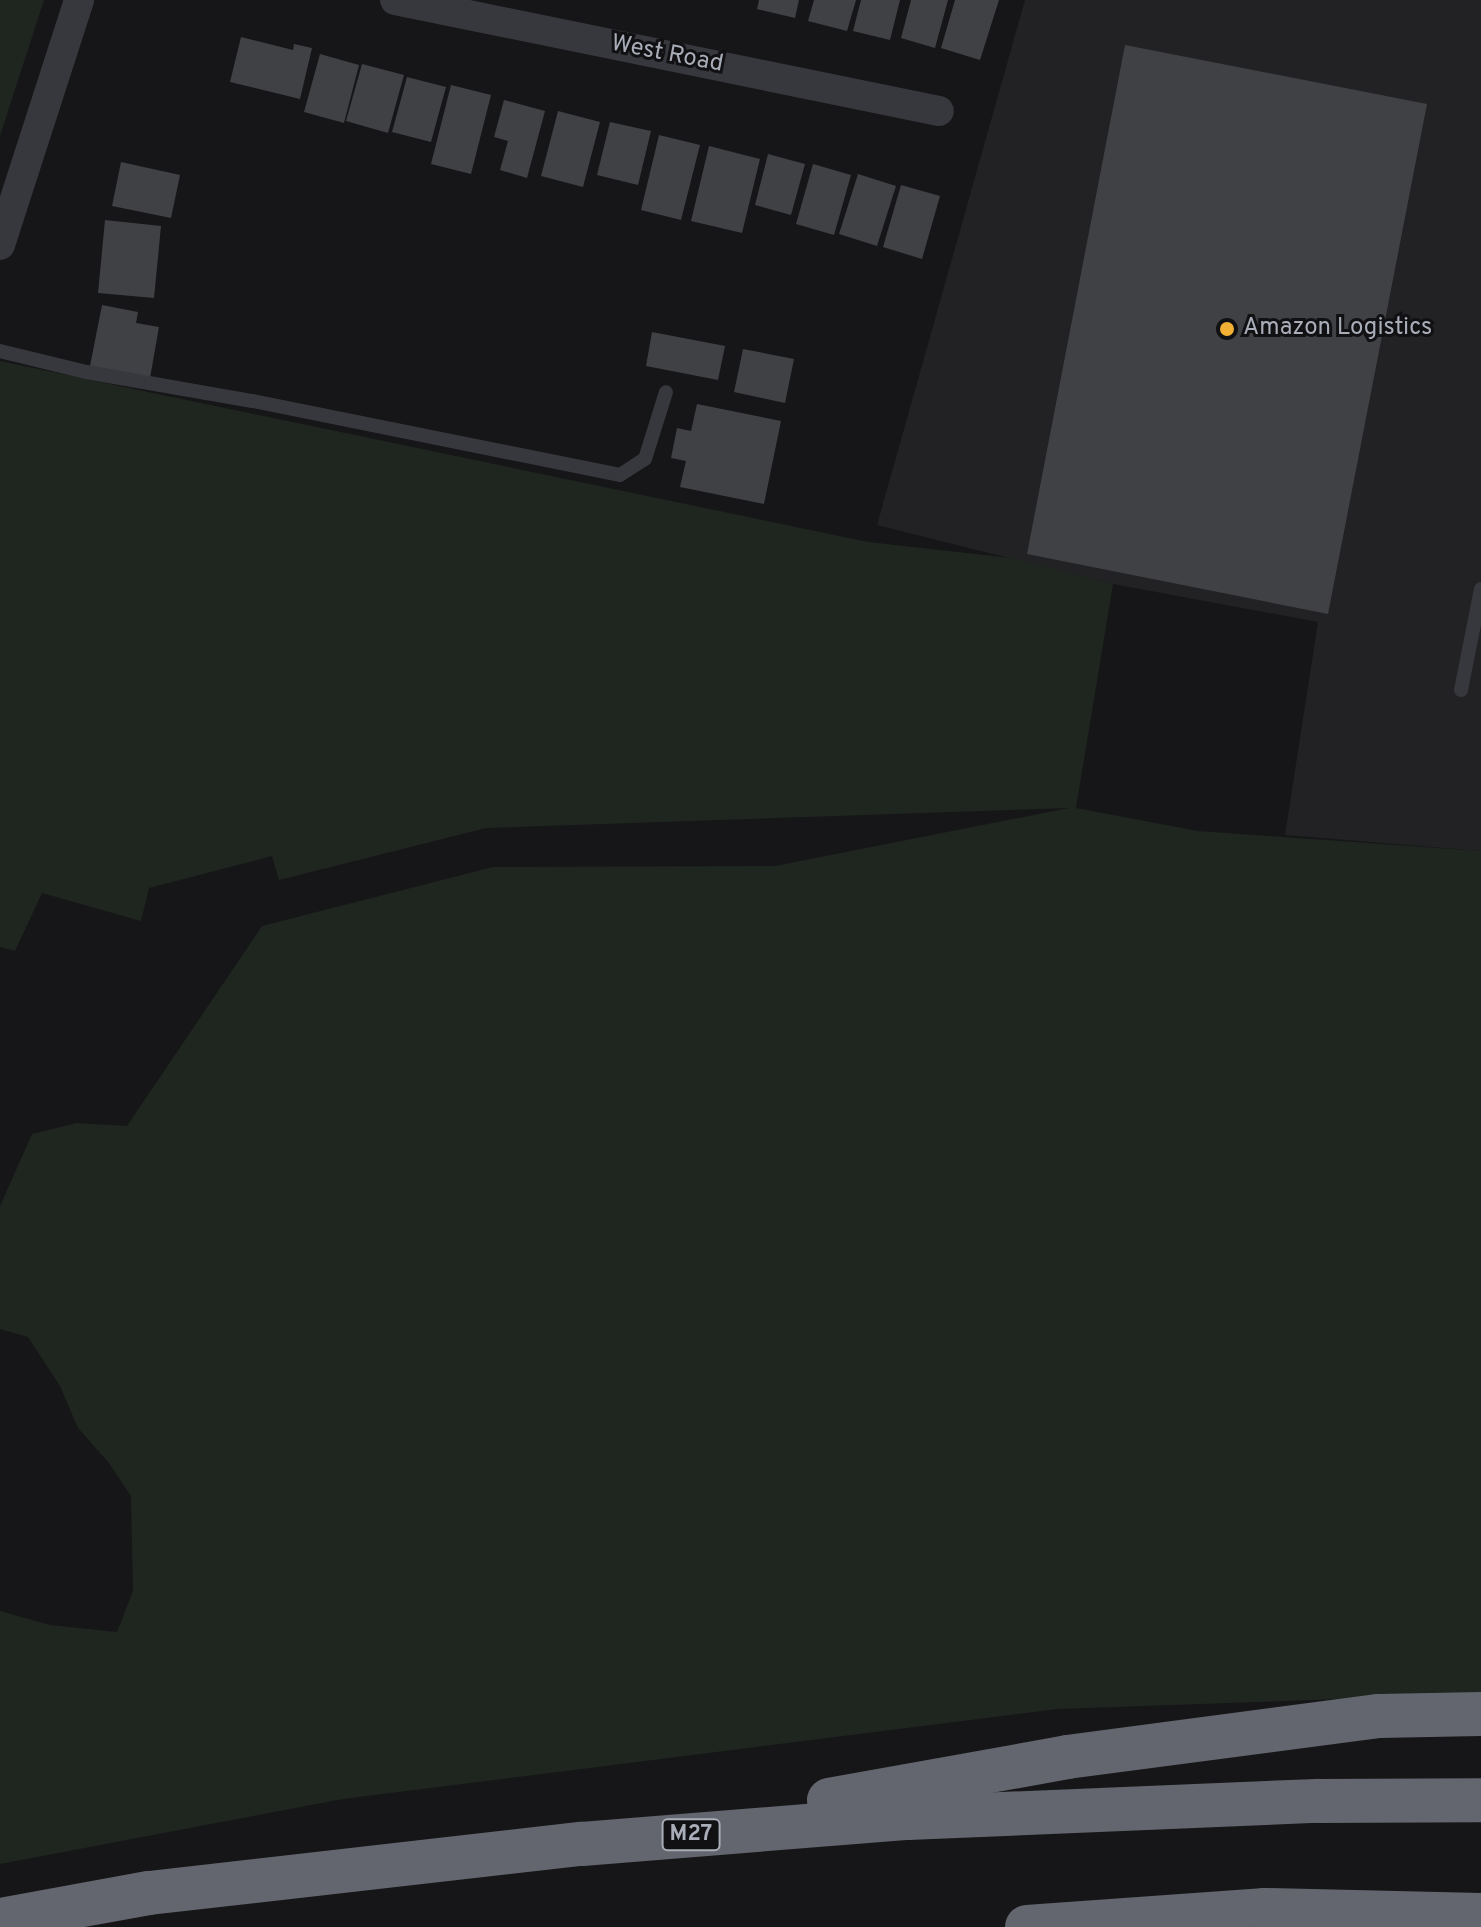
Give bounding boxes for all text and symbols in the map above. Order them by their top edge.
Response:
street label: West Road [608,30,726,80]
place label: Amazon Logistics [1243,315,1432,343]
marker: Amazon Logistics [1218,320,1236,338]
road number: M27 [661,1817,721,1853]

